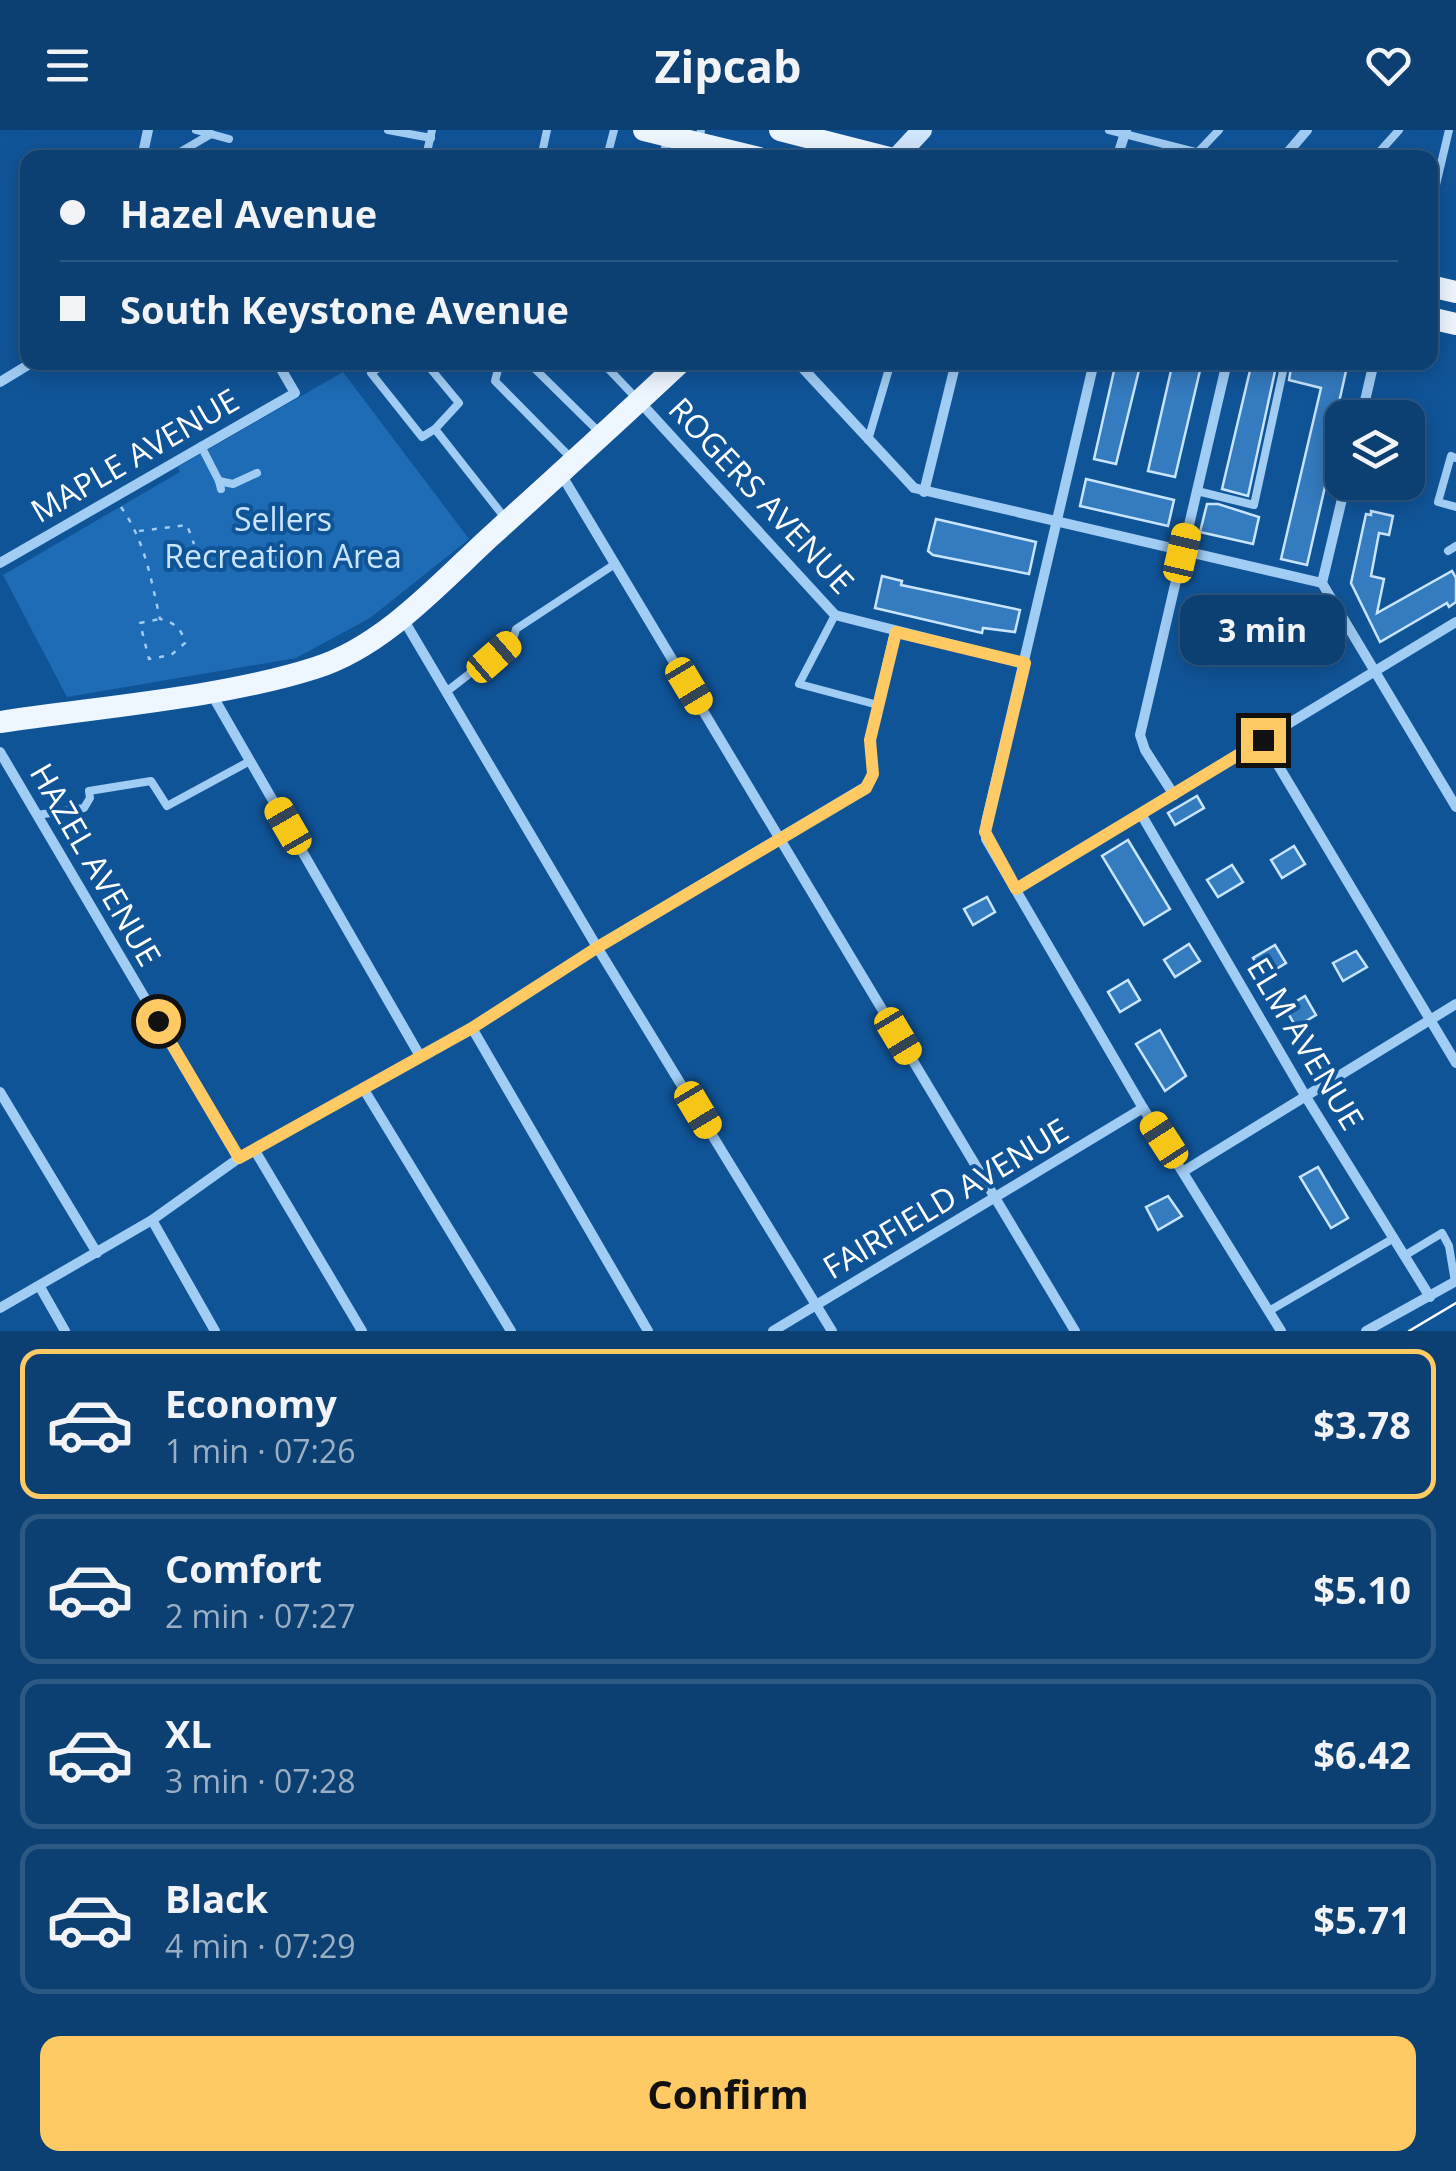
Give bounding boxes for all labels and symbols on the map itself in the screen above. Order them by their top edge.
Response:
street label: MAPLE AVENUE [22,378,246,532]
street label: ROGERS AVENUE [660,388,864,602]
park label: Sellers Recreation Area [164,497,402,577]
car [1161,520,1203,586]
callout: 3 min [1180,595,1346,665]
car [462,626,526,688]
car [661,653,717,719]
route end [1241,718,1286,763]
street label: HAZEL AVENUE [21,755,172,973]
car [260,793,316,859]
street label: ELM AVENUE [1238,949,1375,1137]
route start [136,999,181,1044]
car [870,1003,926,1069]
car [670,1077,726,1143]
street label: FAIRFIELD AVENUE [814,1107,1076,1288]
car [1135,1107,1193,1173]

